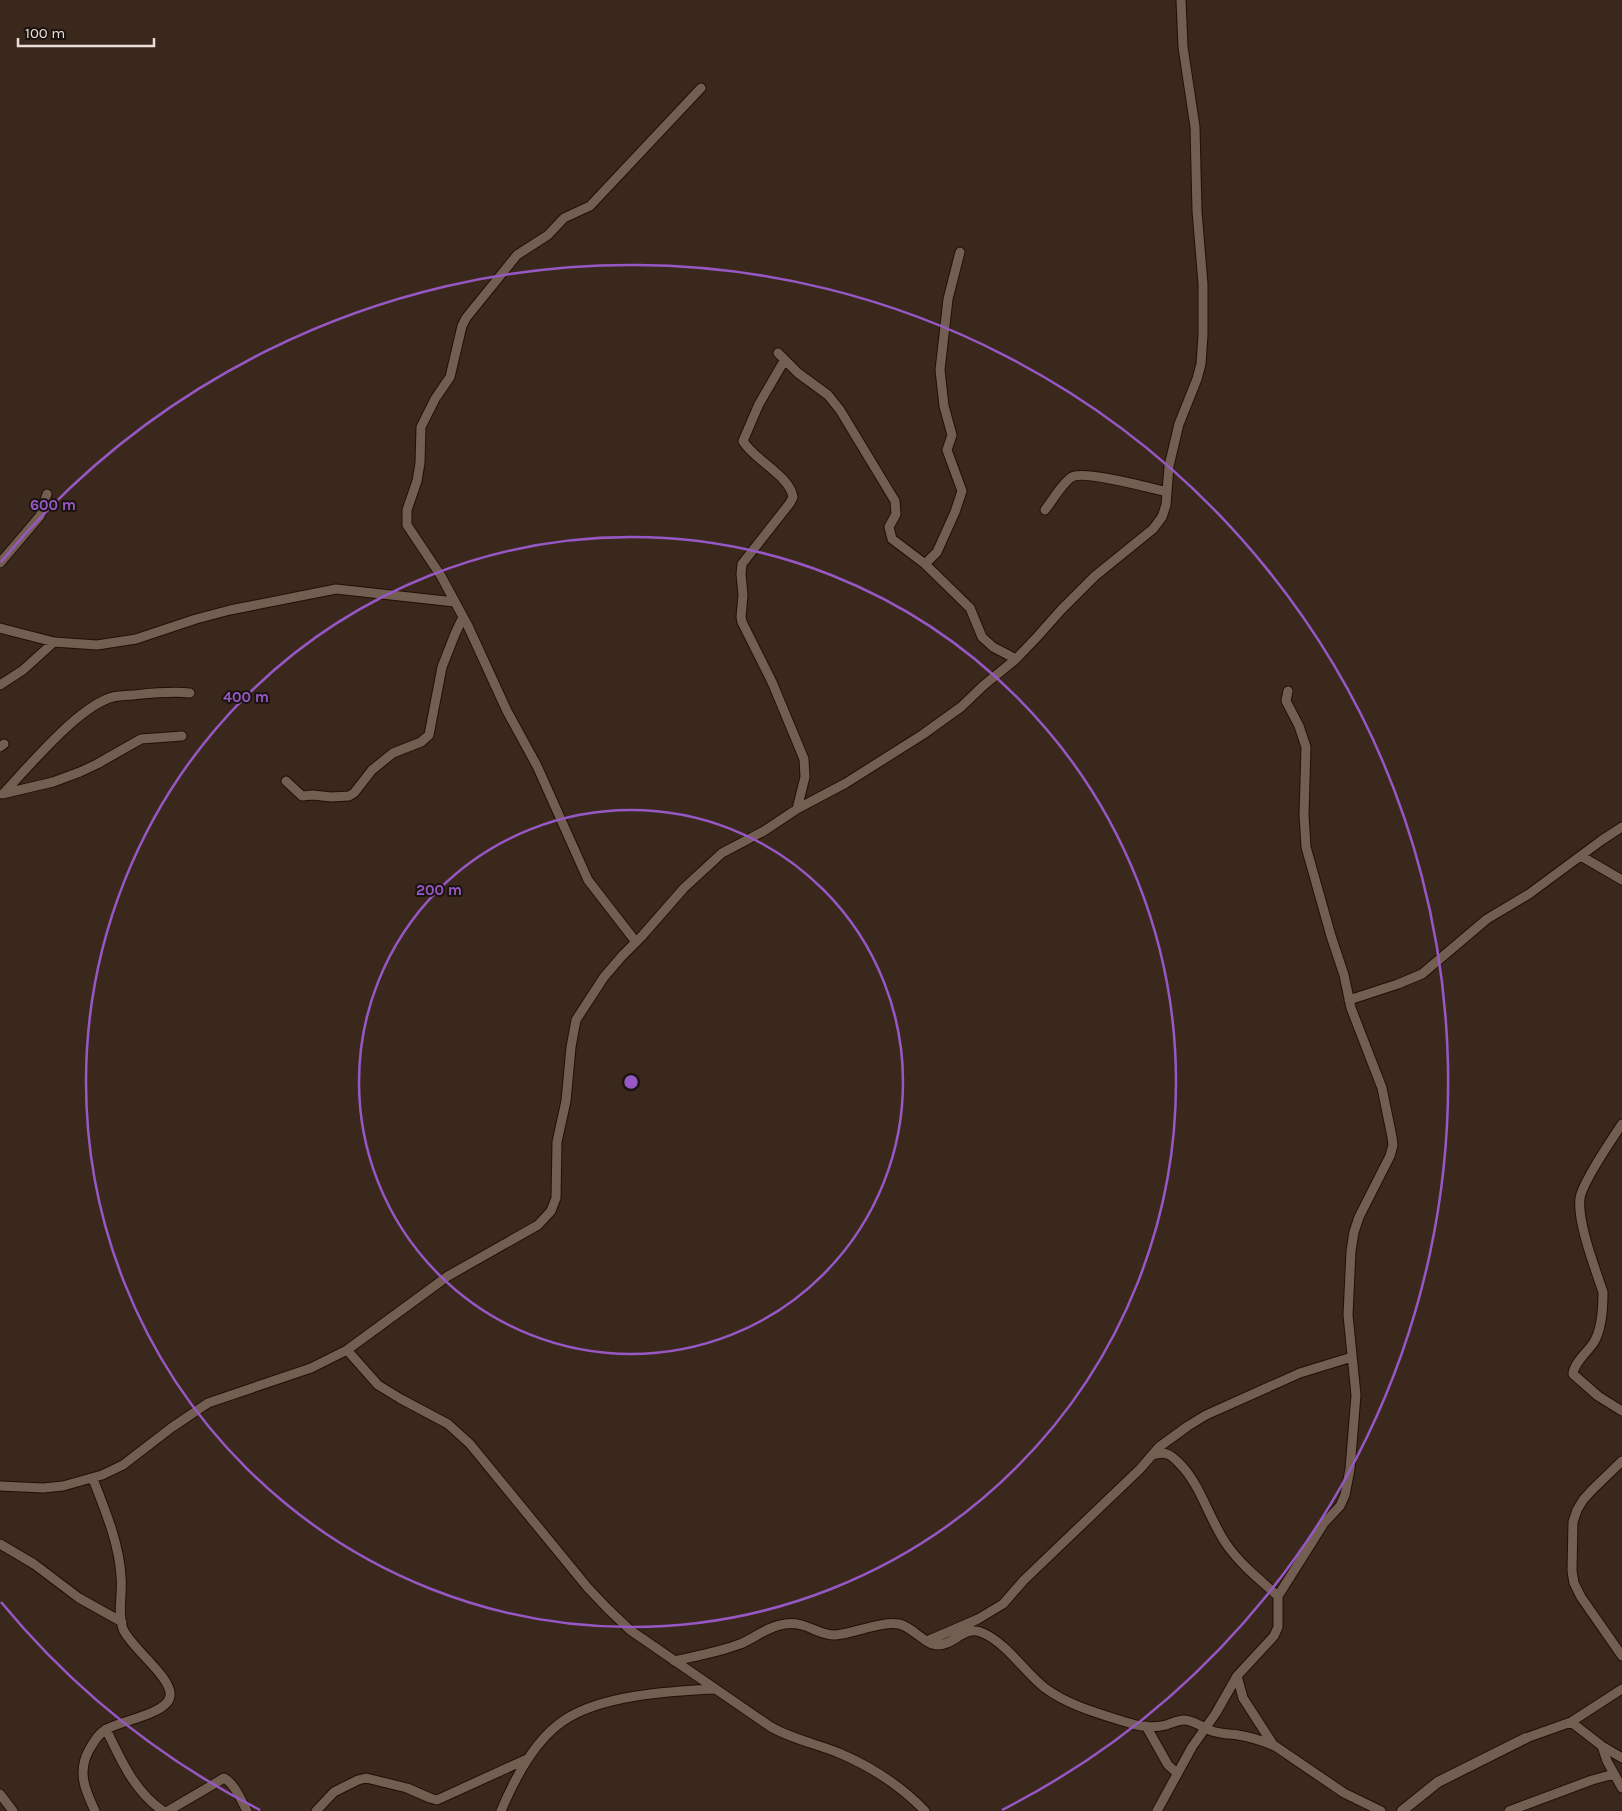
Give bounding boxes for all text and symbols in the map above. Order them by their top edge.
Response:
scale bar [18,15,154,47]
text: 100 m [25,24,65,42]
text: 600 m [30,496,76,514]
text: 400 m [223,688,269,706]
text: 200 m [416,881,462,899]
centre of rings [622,1073,640,1091]

